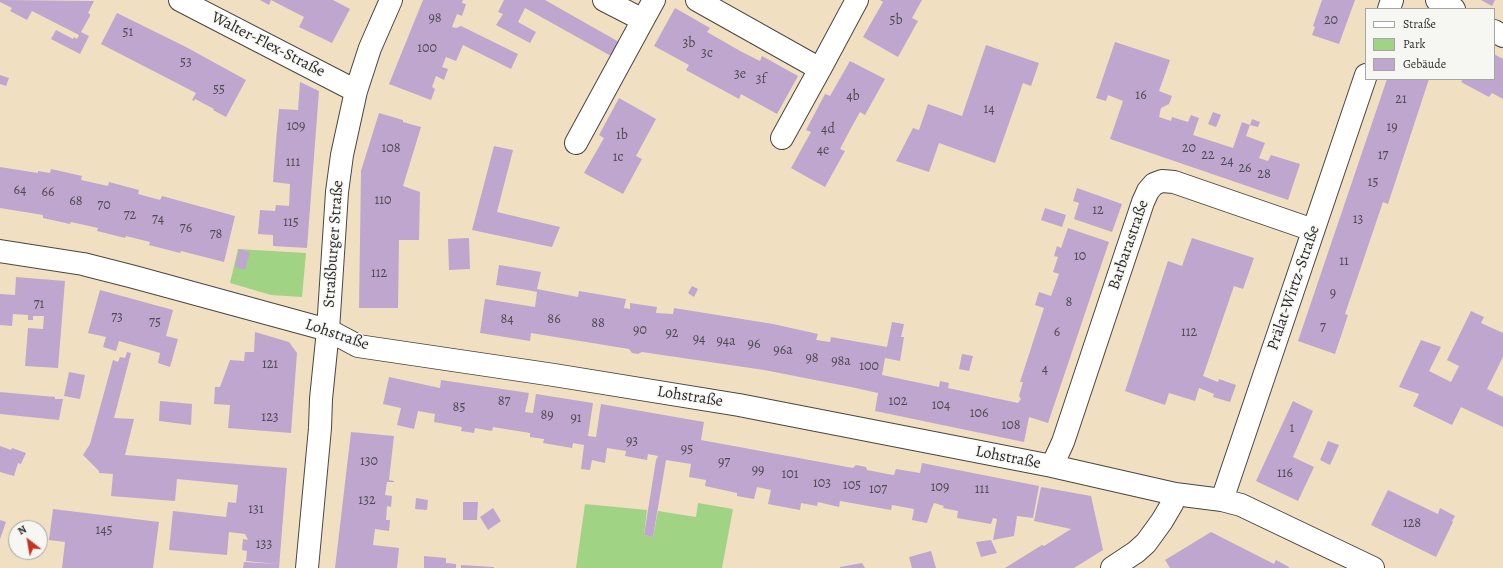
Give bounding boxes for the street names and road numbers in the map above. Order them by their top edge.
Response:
street label: Walter-Flex-Straße [208,8,328,82]
street label: Straßburger Straße [320,180,348,308]
street label: Barbarastraße [1105,197,1153,293]
street label: Prälat-Wirtz-Straße [1264,223,1324,353]
street label: Lohstraße [302,315,372,355]
street label: Lohstraße [656,382,724,412]
street label: Lohstraße [974,442,1042,474]

